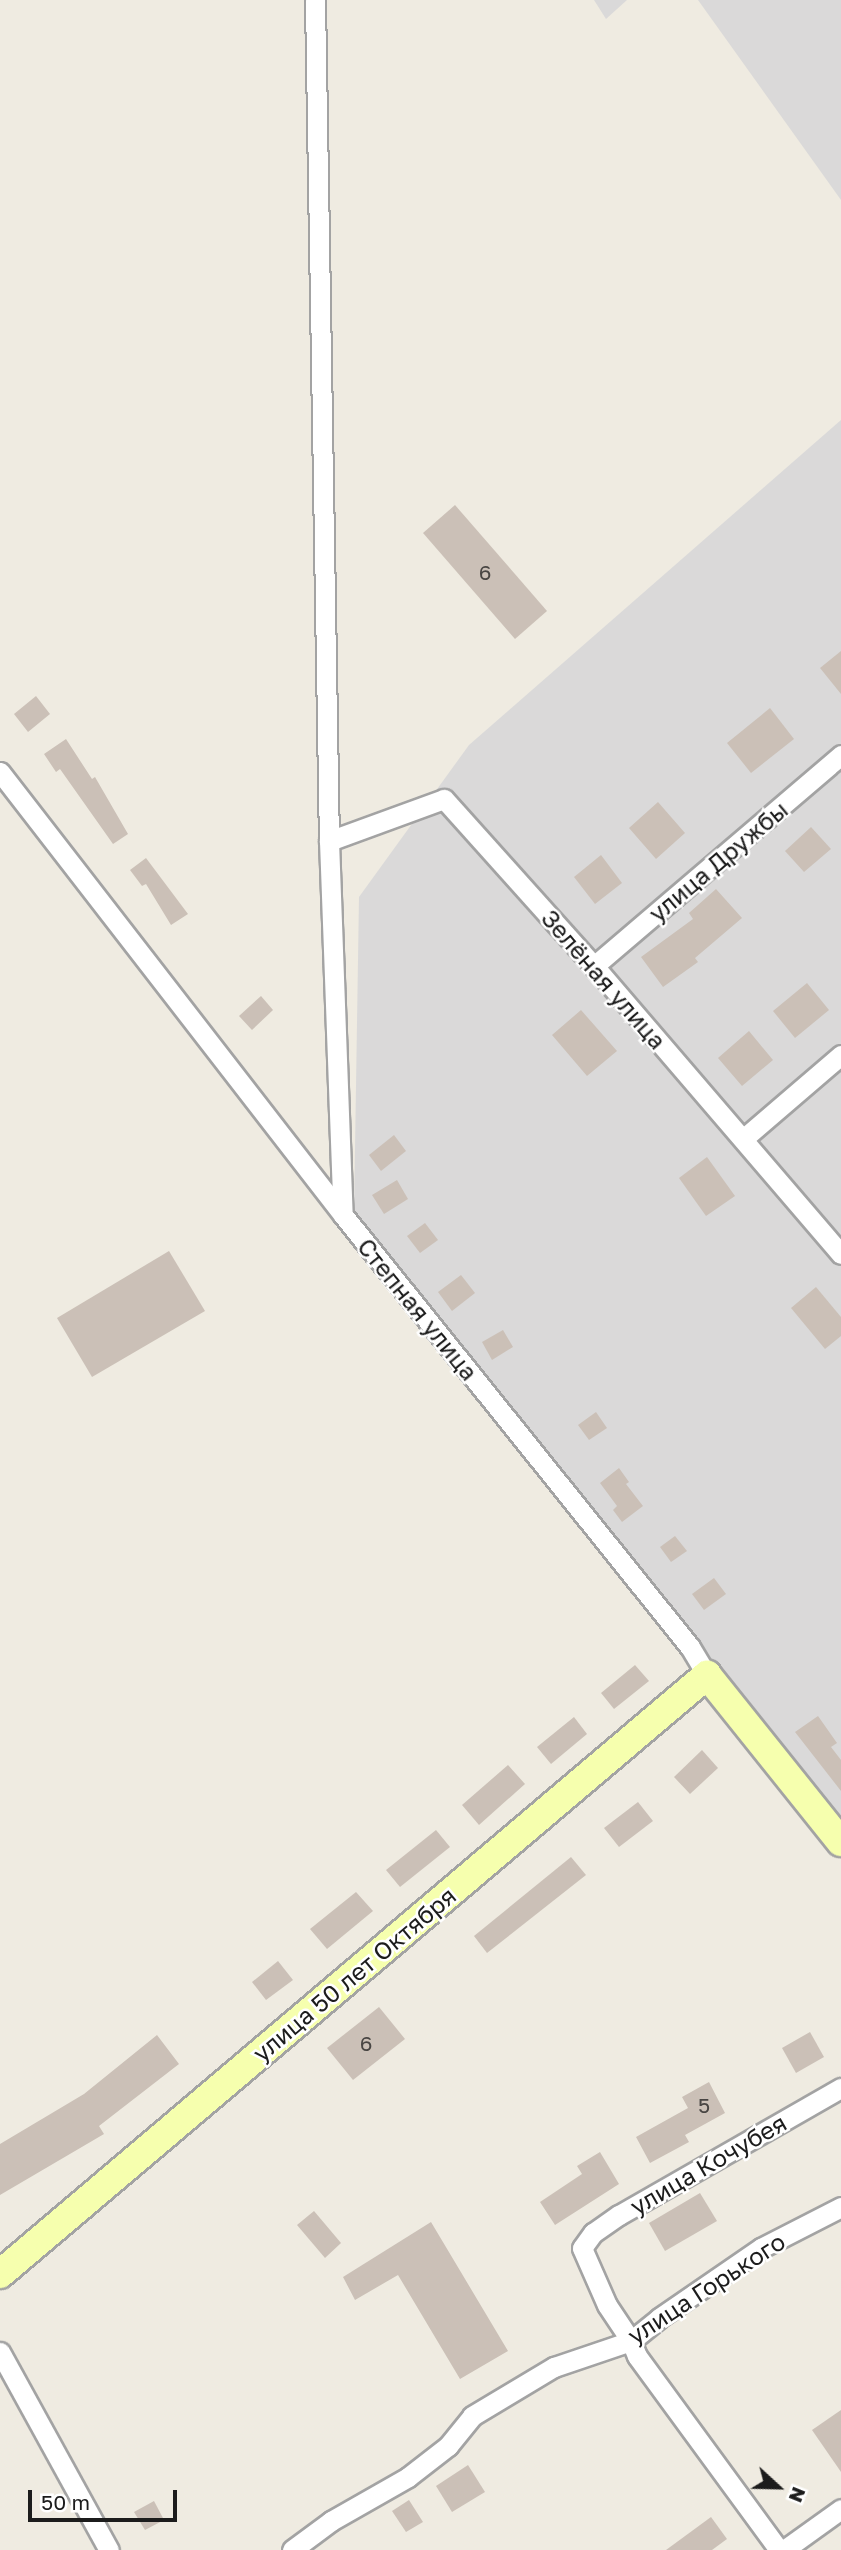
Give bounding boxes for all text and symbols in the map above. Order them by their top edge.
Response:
house number: 6 [479,559,491,585]
street label: улица Дружбы [643,795,793,927]
street label: Зелёная улица [536,903,672,1055]
street label: Степная улица [352,1232,484,1386]
street label: улица 50 лет Октября [247,1881,461,2067]
house number: 6 [360,2030,372,2056]
house number: 5 [698,2092,710,2118]
street label: улица Кочубея [625,2108,791,2220]
street label: улица Горького [622,2226,790,2350]
north arrow [743,2452,813,2522]
scale bar [32,2476,180,2520]
text: N [785,2484,811,2506]
text: 50 m [41,2489,90,2515]

